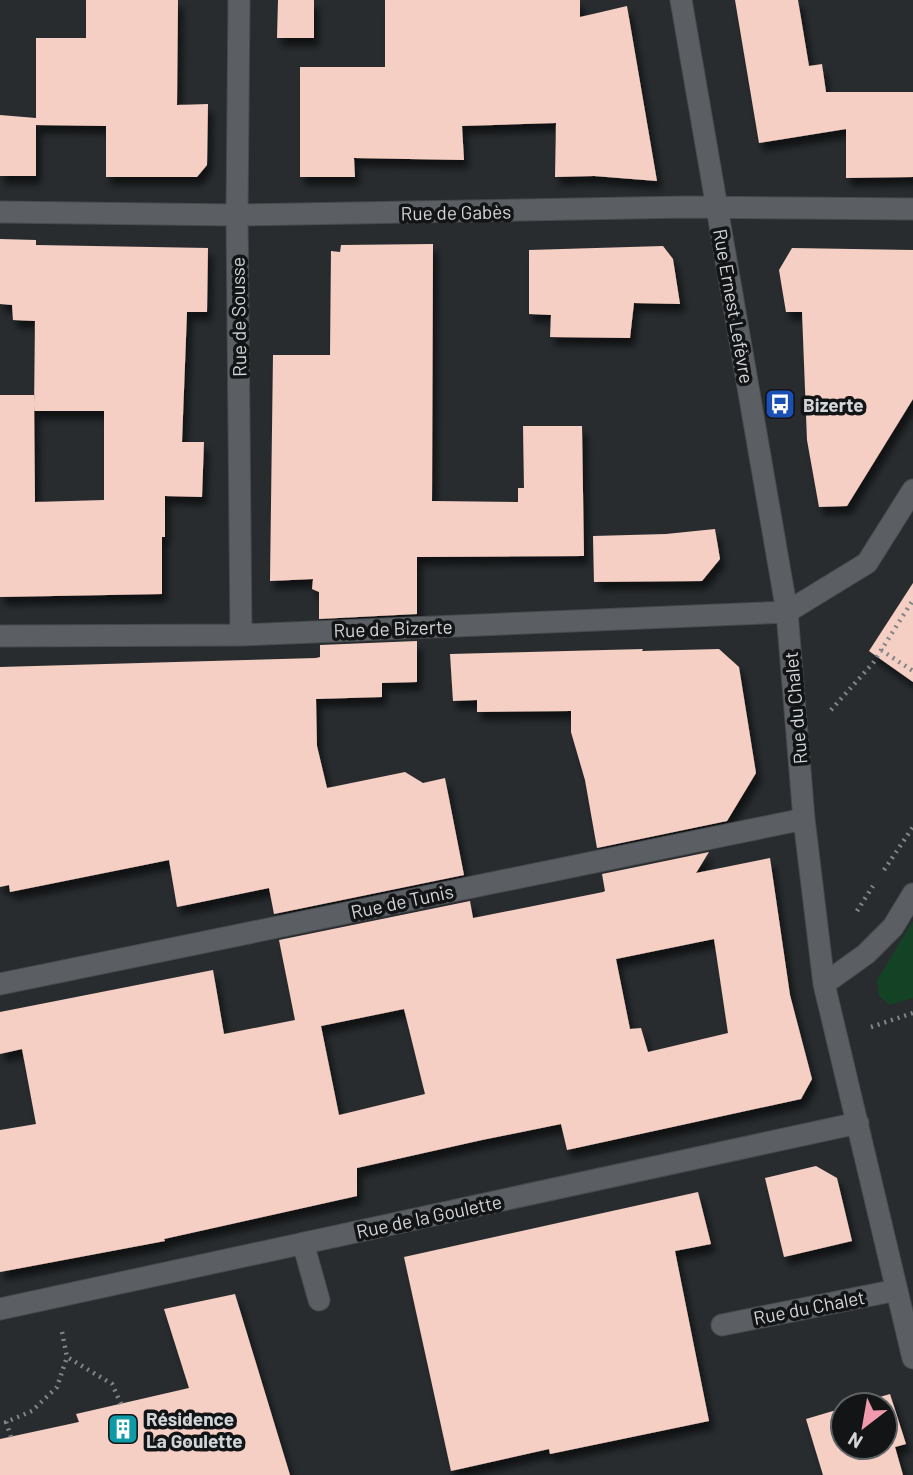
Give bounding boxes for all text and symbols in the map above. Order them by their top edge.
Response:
street label: Rue de Gabès [401,200,511,224]
street label: Rue Ernest Lefèvre [709,227,759,385]
street label: Rue de Sousse [225,257,251,377]
bus stop icon: Bizerte [763,387,797,421]
place label: Bizerte [803,393,864,416]
street label: Rue de Bizerte [333,614,453,642]
street label: Rue du Chalet [779,651,811,765]
street label: Rue de Tunis [349,879,455,923]
street label: Rue de la Goulette [354,1189,504,1243]
street label: Rue du Chalet [751,1285,867,1329]
north arrow [829,1391,899,1461]
place label: Résidence La Goulette [146,1407,243,1452]
building icon: Résidence La Goulette [106,1412,140,1446]
text: N [844,1428,866,1454]

